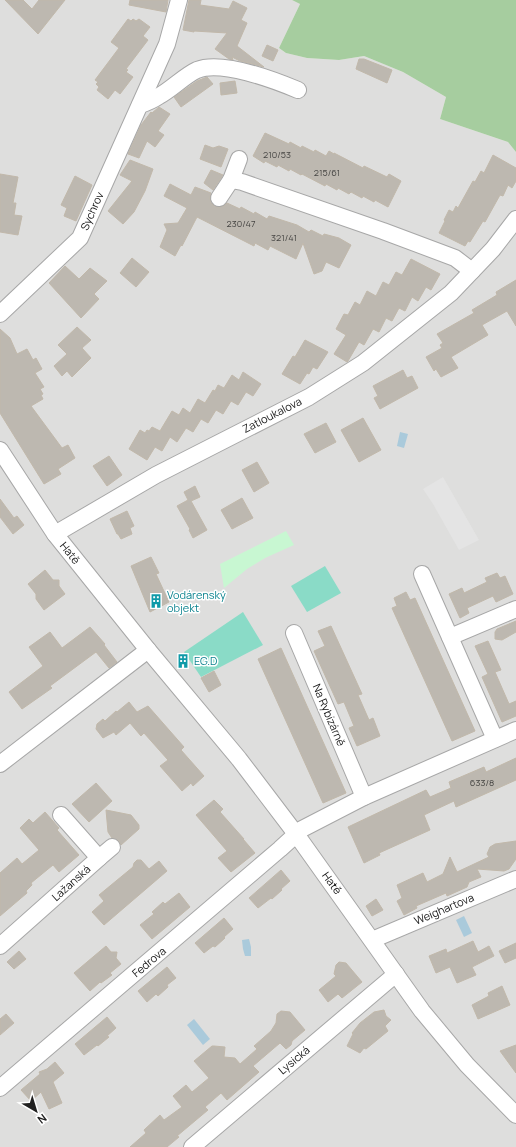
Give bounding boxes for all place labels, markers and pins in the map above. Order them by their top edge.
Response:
place label: Vodárenský objekt [167,587,226,615]
building icon: Vodárenský objekt [148,593,164,609]
building icon: EG.D [175,653,191,669]
place label: EG.D [194,653,217,668]

